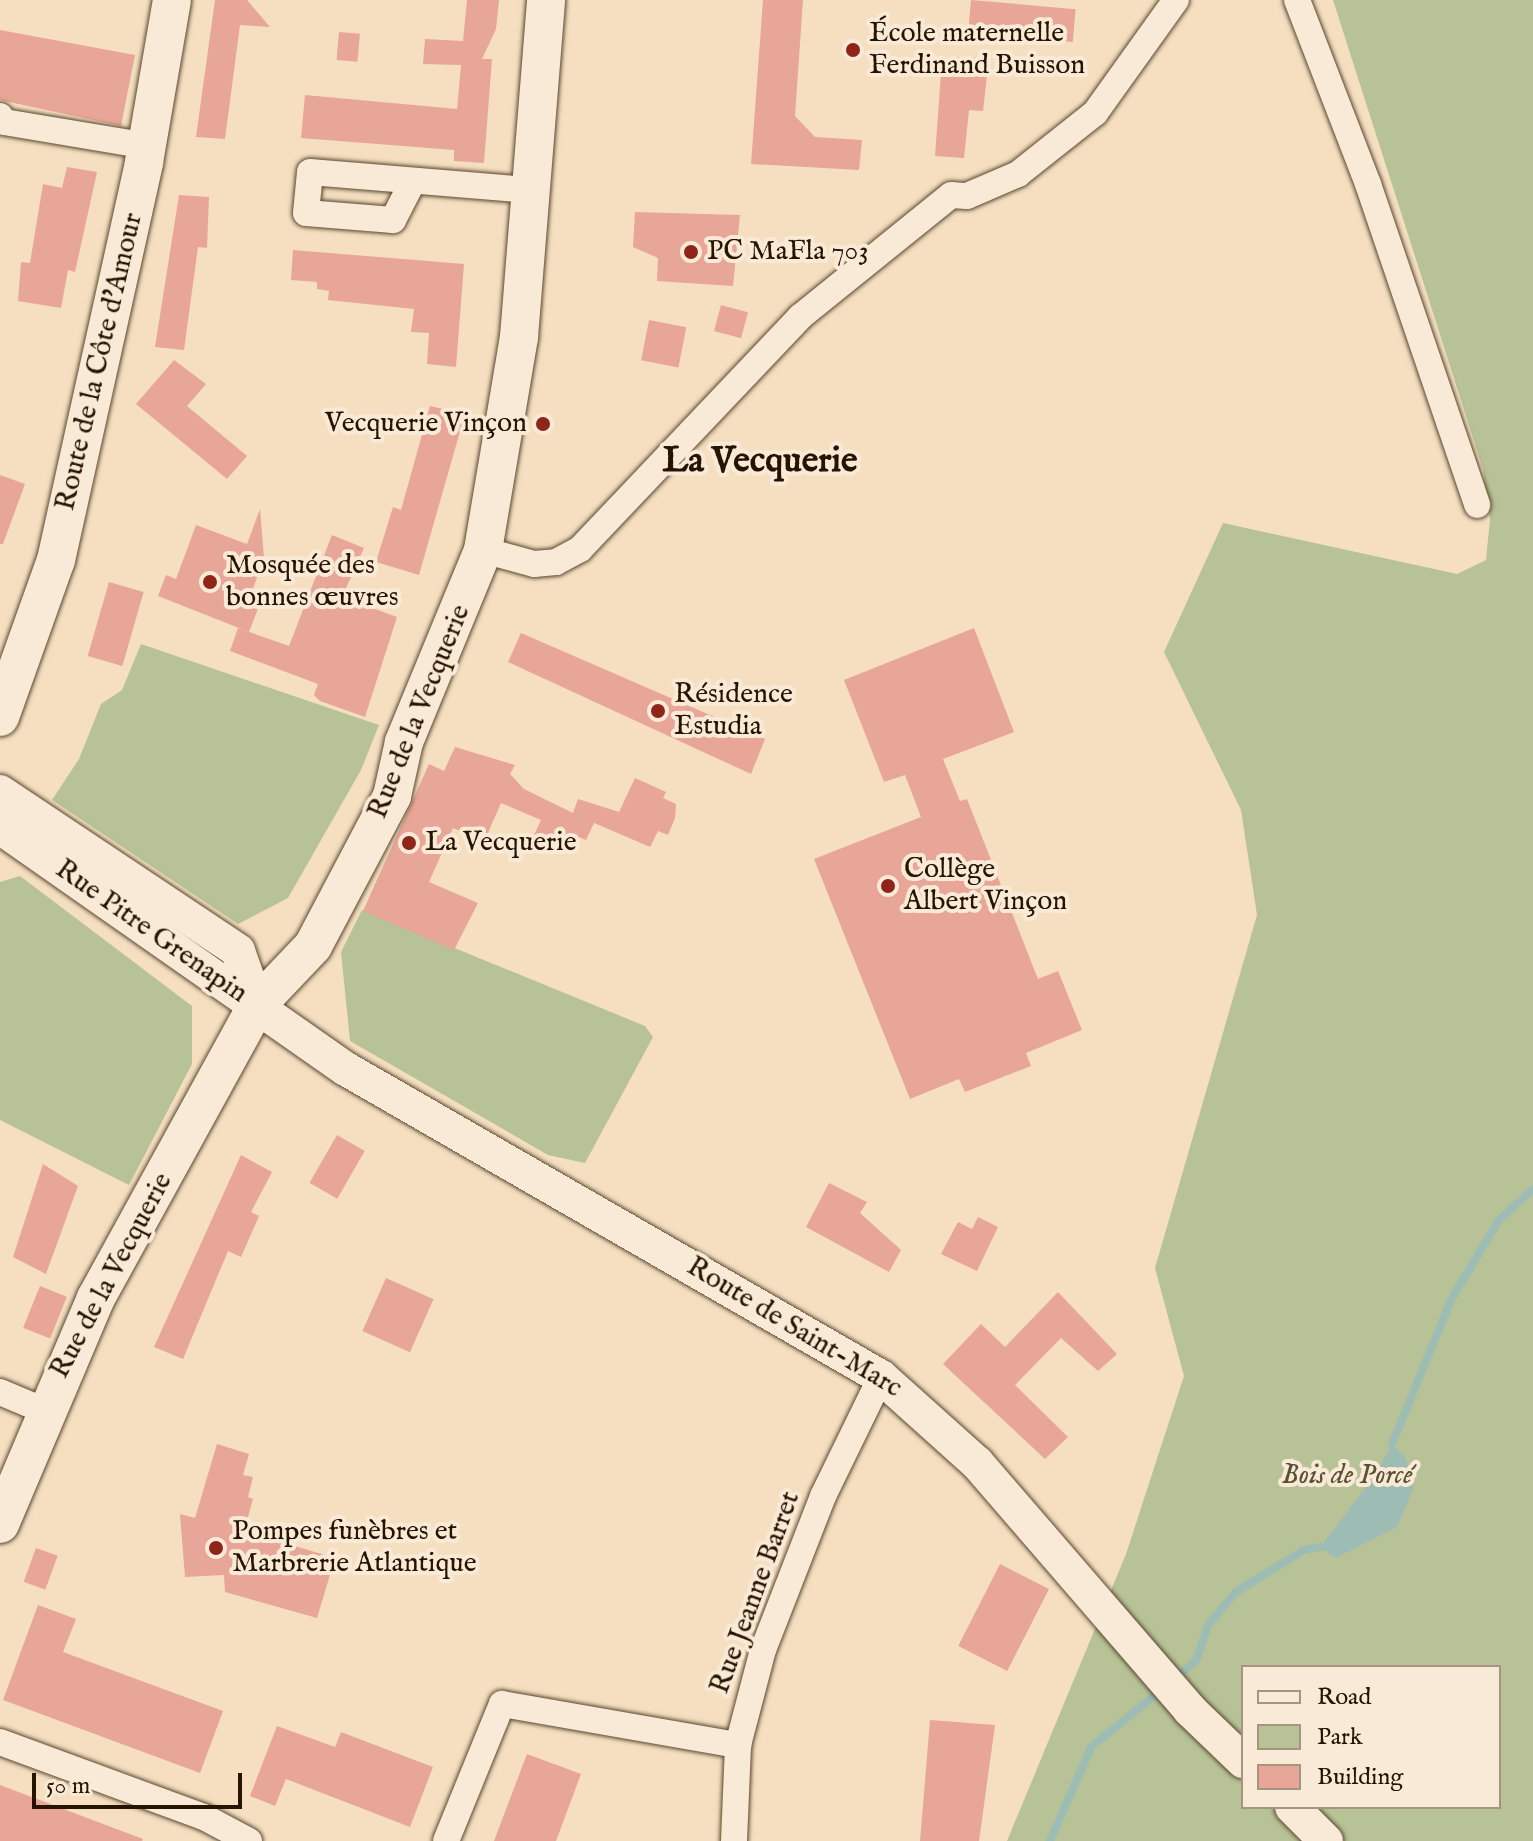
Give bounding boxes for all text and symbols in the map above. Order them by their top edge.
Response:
place label: École maternelle Ferdinand Buisson [869,17,1085,83]
marker: École maternelle Ferdinand Buisson [844,41,862,59]
street label: Route de la Côte d'Amour [49,210,151,514]
place label: PC MaFla 703 [707,235,869,269]
marker: PC MaFla 703 [682,243,700,261]
place label: Vecquerie Vinçon [325,407,527,441]
marker: Vecquerie Vinçon [534,415,552,433]
district label: La Vecquerie [663,440,857,484]
place label: Mosquée des bonnes œuvres [226,549,399,615]
marker: Mosquée des bonnes œuvres [201,573,219,591]
street label: Rue de la Vecquerie [362,600,478,824]
place label: Résidence Estudia [674,678,793,744]
marker: Résidence Estudia [649,702,667,720]
place label: La Vecquerie [425,826,577,860]
marker: La Vecquerie [400,834,418,852]
street label: Rue Pitre Grenapin [48,853,254,1011]
place label: Collège Albert Vinçon [904,853,1067,919]
marker: Collège Albert Vinçon [879,877,897,895]
street label: Rue de la Vecquerie [44,1168,180,1384]
street label: Route de Saint-Marc [680,1250,908,1406]
park label: Bois de Porcé [1281,1459,1413,1493]
street label: Rue Jeanne Barret [704,1487,808,1699]
place label: Pompes funèbres et Marbrerie Atlantique [232,1515,477,1581]
marker: Pompes funèbres et Marbrerie Atlantique [207,1539,225,1557]
legend [1241,1665,1501,1809]
text: Road [1317,1682,1371,1713]
text: Park [1317,1722,1363,1753]
scale bar [36,1757,246,1807]
text: Building [1317,1762,1403,1793]
text: 50 m [46,1771,90,1802]

